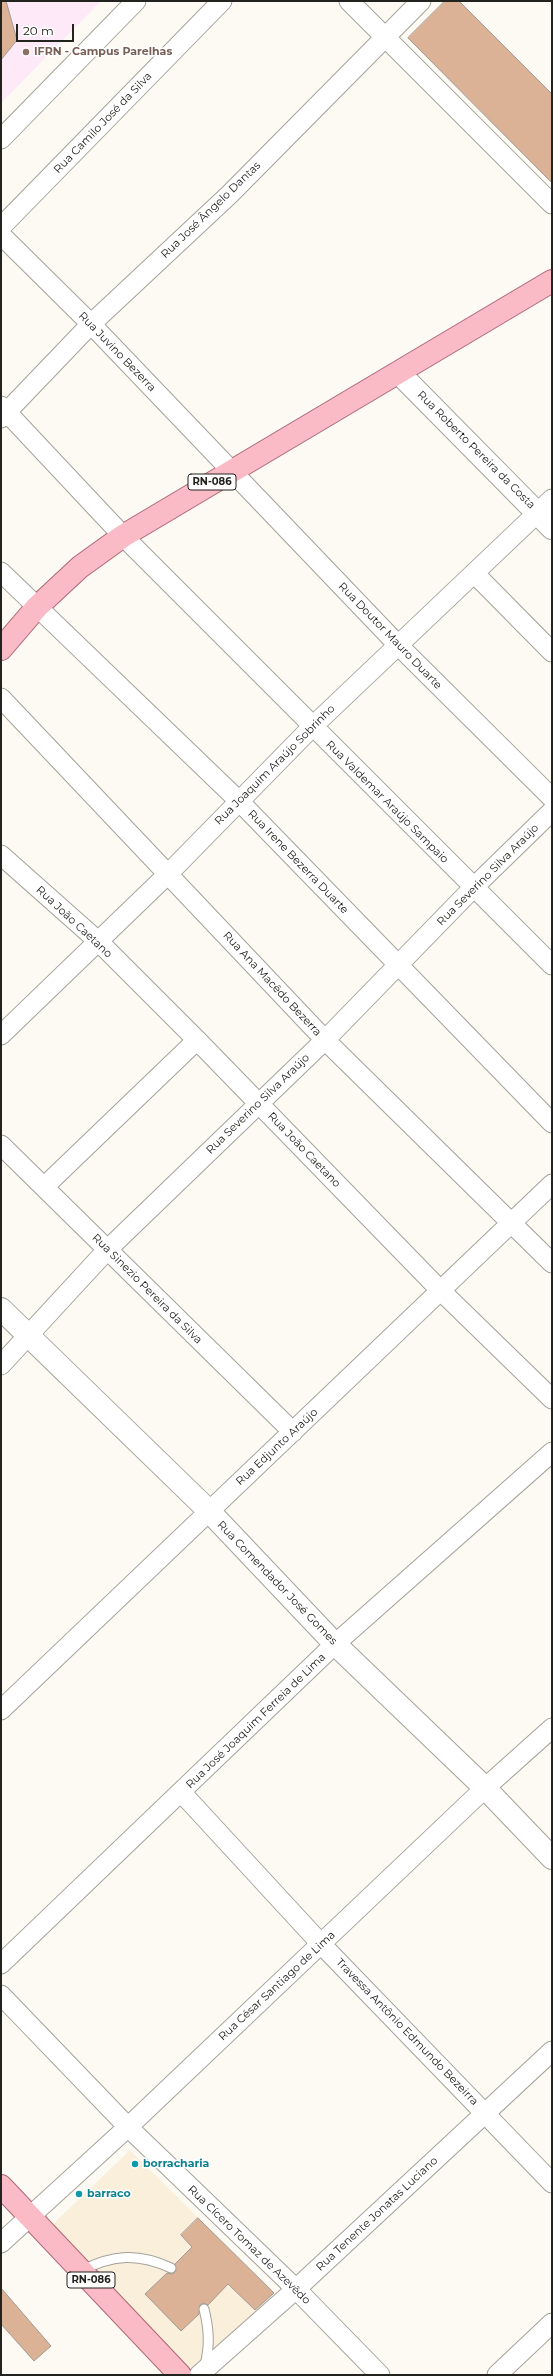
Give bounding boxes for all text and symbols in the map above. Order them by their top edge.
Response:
scale bar [18,16,76,42]
text: 20 m [23,23,54,38]
place label: IFRN - Campus Parelhas [34,45,172,59]
marker: IFRN - Campus Parelhas [21,47,31,57]
street label: Rua Camilo José da Silva [51,70,155,176]
street label: Rua José Ângelo Dantas [158,159,264,261]
street label: Rua Juvino Bezerra [76,309,158,395]
street label: Rua Roberto Pereira da Costa [414,388,538,512]
road number: RN-086 [188,474,236,490]
street label: Rua Doutor Mauro Duarte [335,580,445,692]
street label: Rua Joaquim Araújo Sobrinho [212,702,338,828]
street label: Rua Valdemar Araújo Sampaio [323,738,451,866]
street label: Rua Irene Bezerra Duarte [245,807,351,917]
street label: Rua Severino Silva Araújo [434,821,542,929]
street label: Rua João Caetano [33,883,115,961]
street label: Rua Ana Macêdo Bezerra [220,929,324,1039]
street label: Rua Severino Silva Araújo [204,1051,312,1157]
street label: Rua João Caetano [265,1110,343,1190]
street label: Rua Sinezio Pereira da Silva [89,1231,205,1347]
street label: Rua Edjunto Araújo [233,1406,321,1488]
street label: Rua Comendador José Gomes [214,1518,340,1648]
street label: Rua José Joaquim Ferreia de Lima [184,1651,328,1791]
street label: Rua César Santiago de Lima [216,1928,338,2044]
street label: Travessa Antônio Edmundo Bezeirra [333,1956,481,2108]
street label: Rua Tenente Jonatas Luciano [313,2154,441,2274]
place label: borracharia [143,2157,209,2171]
marker: borracharia [130,2159,140,2169]
street label: Rua Cícero Tomaz de Azevêdo [185,2183,313,2307]
place label: barraco [87,2187,131,2201]
marker: barraco [74,2189,84,2199]
road number: RN-086 [67,2272,115,2288]

